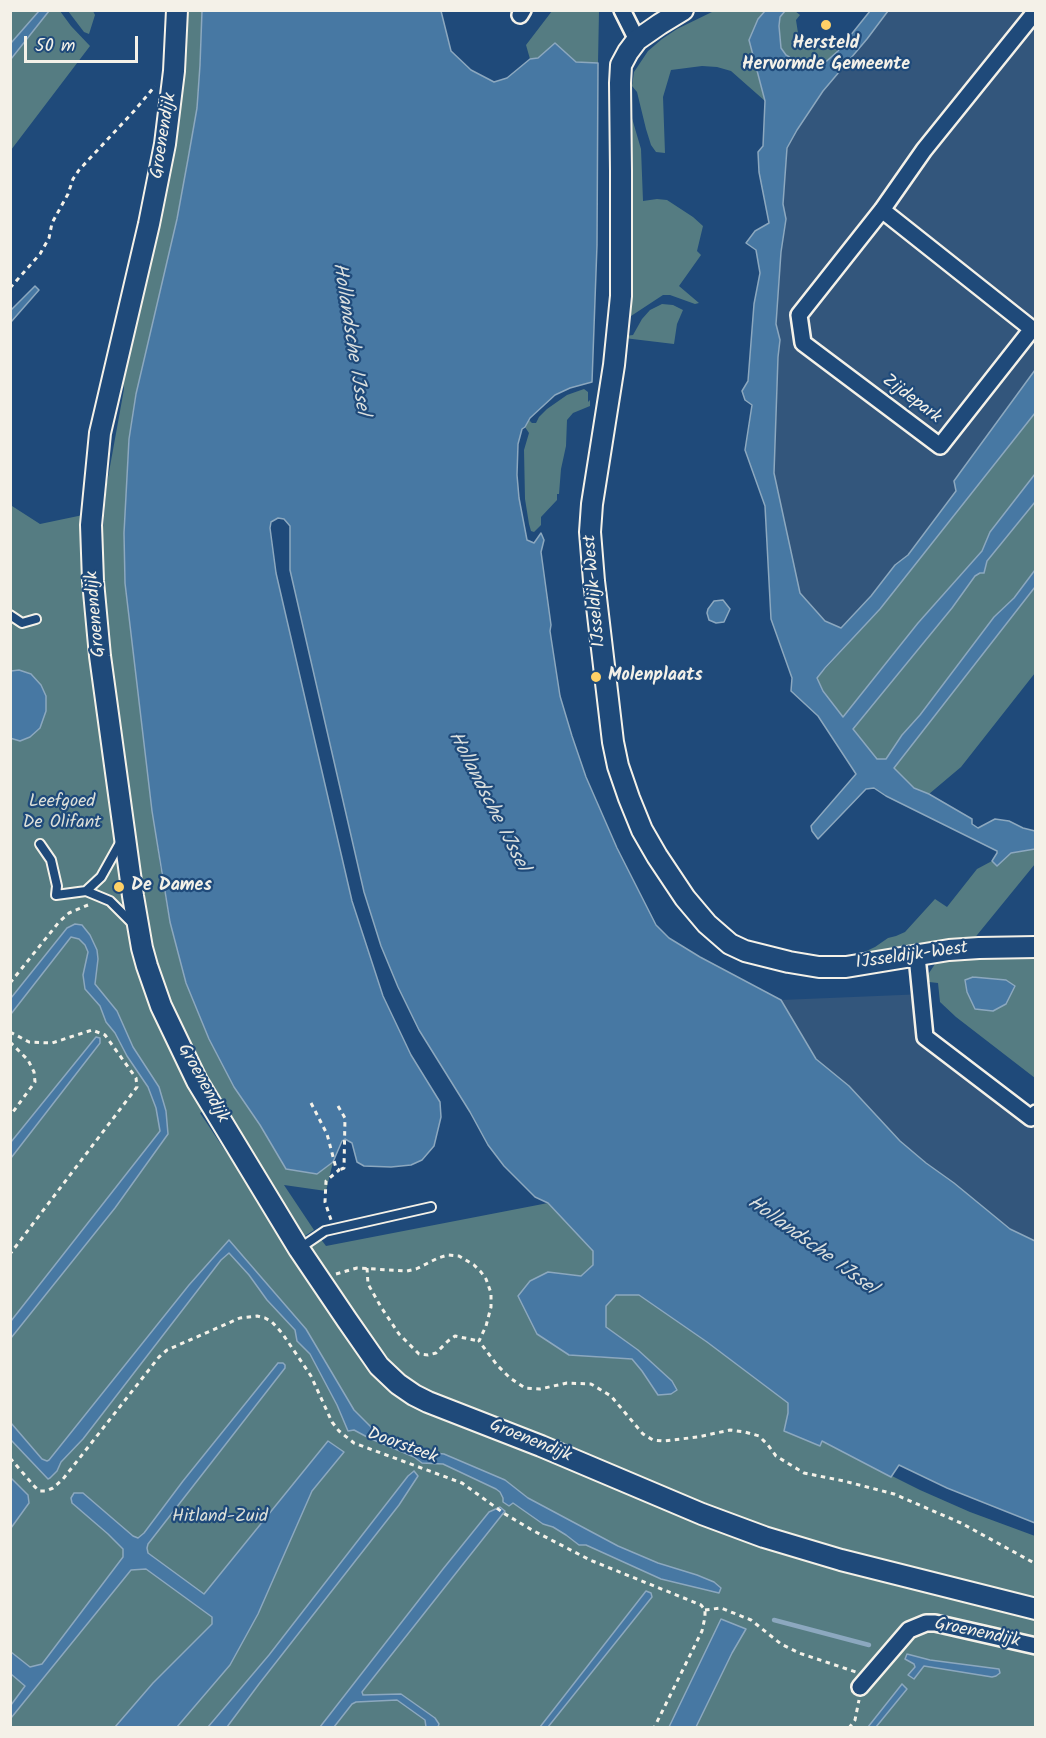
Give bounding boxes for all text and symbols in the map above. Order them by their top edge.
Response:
marker: Hersteld Hervormde Gemeente [819,18,833,32]
scale bar [27,24,141,62]
text: 50 m [35,32,75,61]
place label: Hersteld Hervormde Gemeente [742,34,910,76]
street label: Groenendijk [148,91,182,181]
water label: Hollandsche IJssel [325,261,373,417]
street label: Zijdepark [877,371,945,429]
street label: IJsseldijk-West [580,534,612,648]
street label: Groenendijk [82,570,112,658]
place label: Molenplaats [608,666,703,688]
marker: Molenplaats [589,670,603,684]
water label: Hollandsche IJssel [441,728,533,876]
park label: Leefgoed De Olifant [23,792,101,834]
place label: De Dames [131,876,212,898]
marker: De Dames [112,880,126,894]
street label: IJsseldijk-West [854,938,970,976]
street label: Groenendijk [172,1041,232,1127]
water label: Hollandsche IJssel [742,1192,880,1302]
street label: Groenendijk [486,1416,574,1468]
street label: Doorsteek [364,1424,440,1470]
park label: Hitland-Zuid [172,1507,268,1529]
street label: Groenendijk [932,1614,1022,1654]

